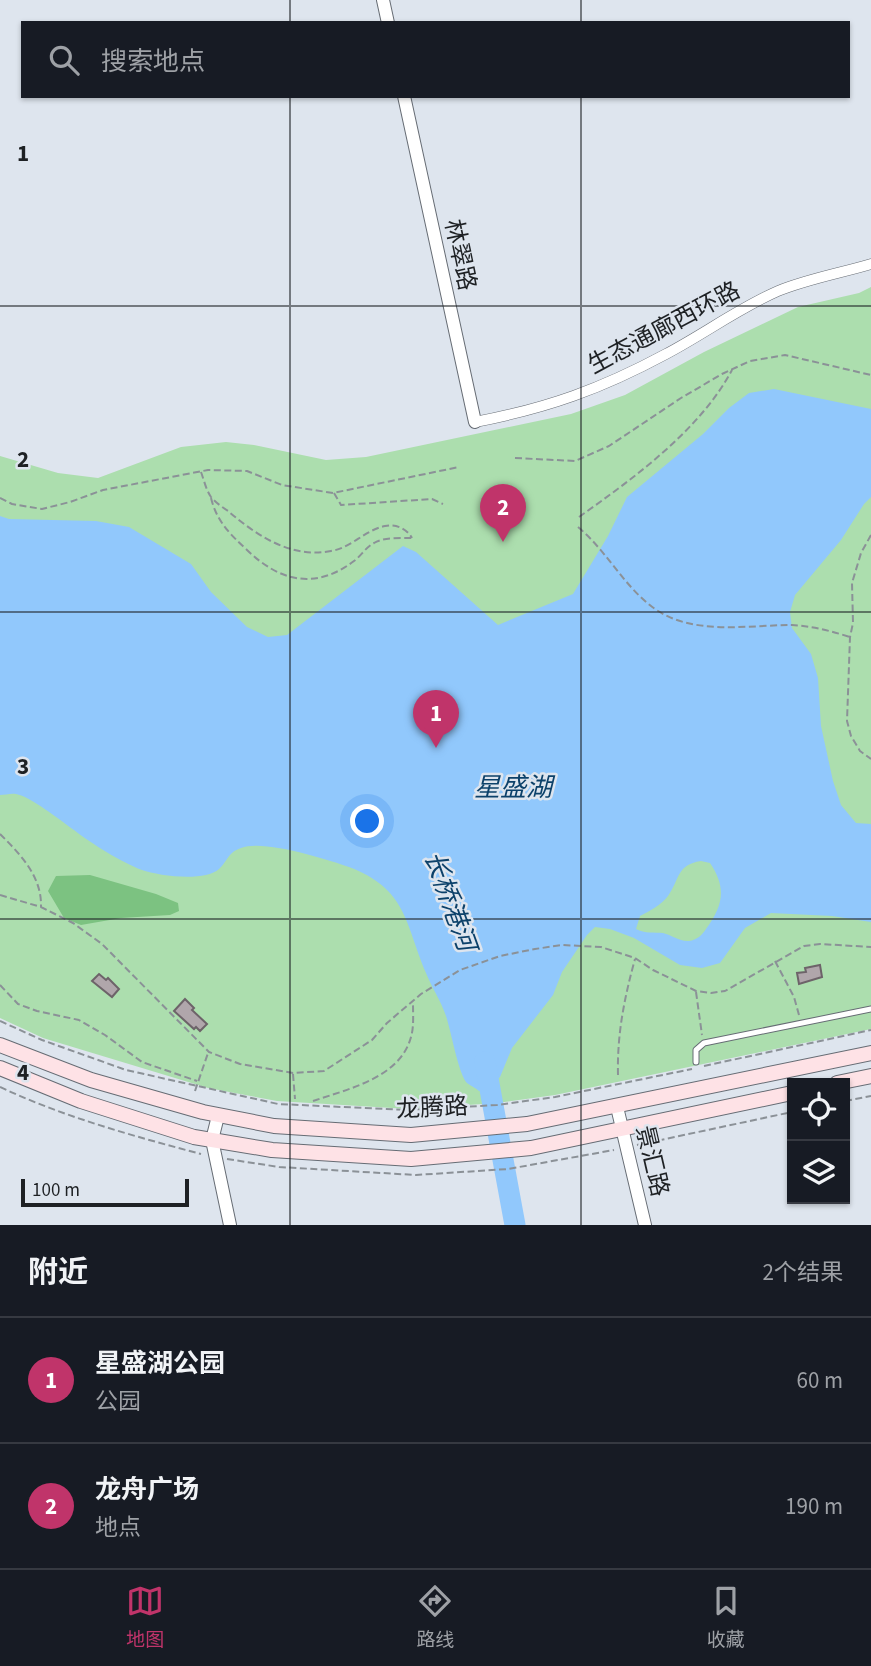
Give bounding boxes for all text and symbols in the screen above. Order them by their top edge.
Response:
search box [21,21,850,98]
icon: search [45,41,83,79]
text: 搜索地点 [101,43,205,80]
text: 1 [17,137,29,170]
street label: 林翠路 [435,216,485,294]
street label: 生态通廊西环路 [582,273,746,383]
text: 2 [17,443,29,476]
pin: 2 [480,484,526,542]
pin: 1 [413,690,459,748]
text: 3 [17,750,29,783]
water label: 星盛湖 [474,769,556,806]
your location [350,804,384,838]
water label: 长桥港河 [415,846,487,961]
text: 4 [17,1056,29,1089]
map controls [787,1078,850,1204]
button: locate [787,1078,850,1141]
street label: 龙腾路 [395,1089,469,1127]
street label: 景汇路 [627,1122,677,1200]
button: layers [787,1141,850,1204]
scale bar [21,1176,189,1208]
text: 100 m [32,1177,80,1204]
text: 附近 [28,1251,88,1294]
text: 2个结果 [763,1256,843,1289]
text: 星盛湖公园 [95,1345,225,1382]
text: 1 [45,1364,57,1397]
text: 60 m [796,1364,843,1397]
text: 公园 [95,1385,141,1418]
text: 龙舟广场 [95,1471,199,1508]
text: 2 [45,1490,57,1523]
text: 190 m [785,1490,843,1523]
text: 地点 [95,1511,141,1544]
tab: 地图 [126,1582,164,1654]
tab: 路线 [416,1582,455,1654]
tab: 收藏 [707,1582,745,1654]

